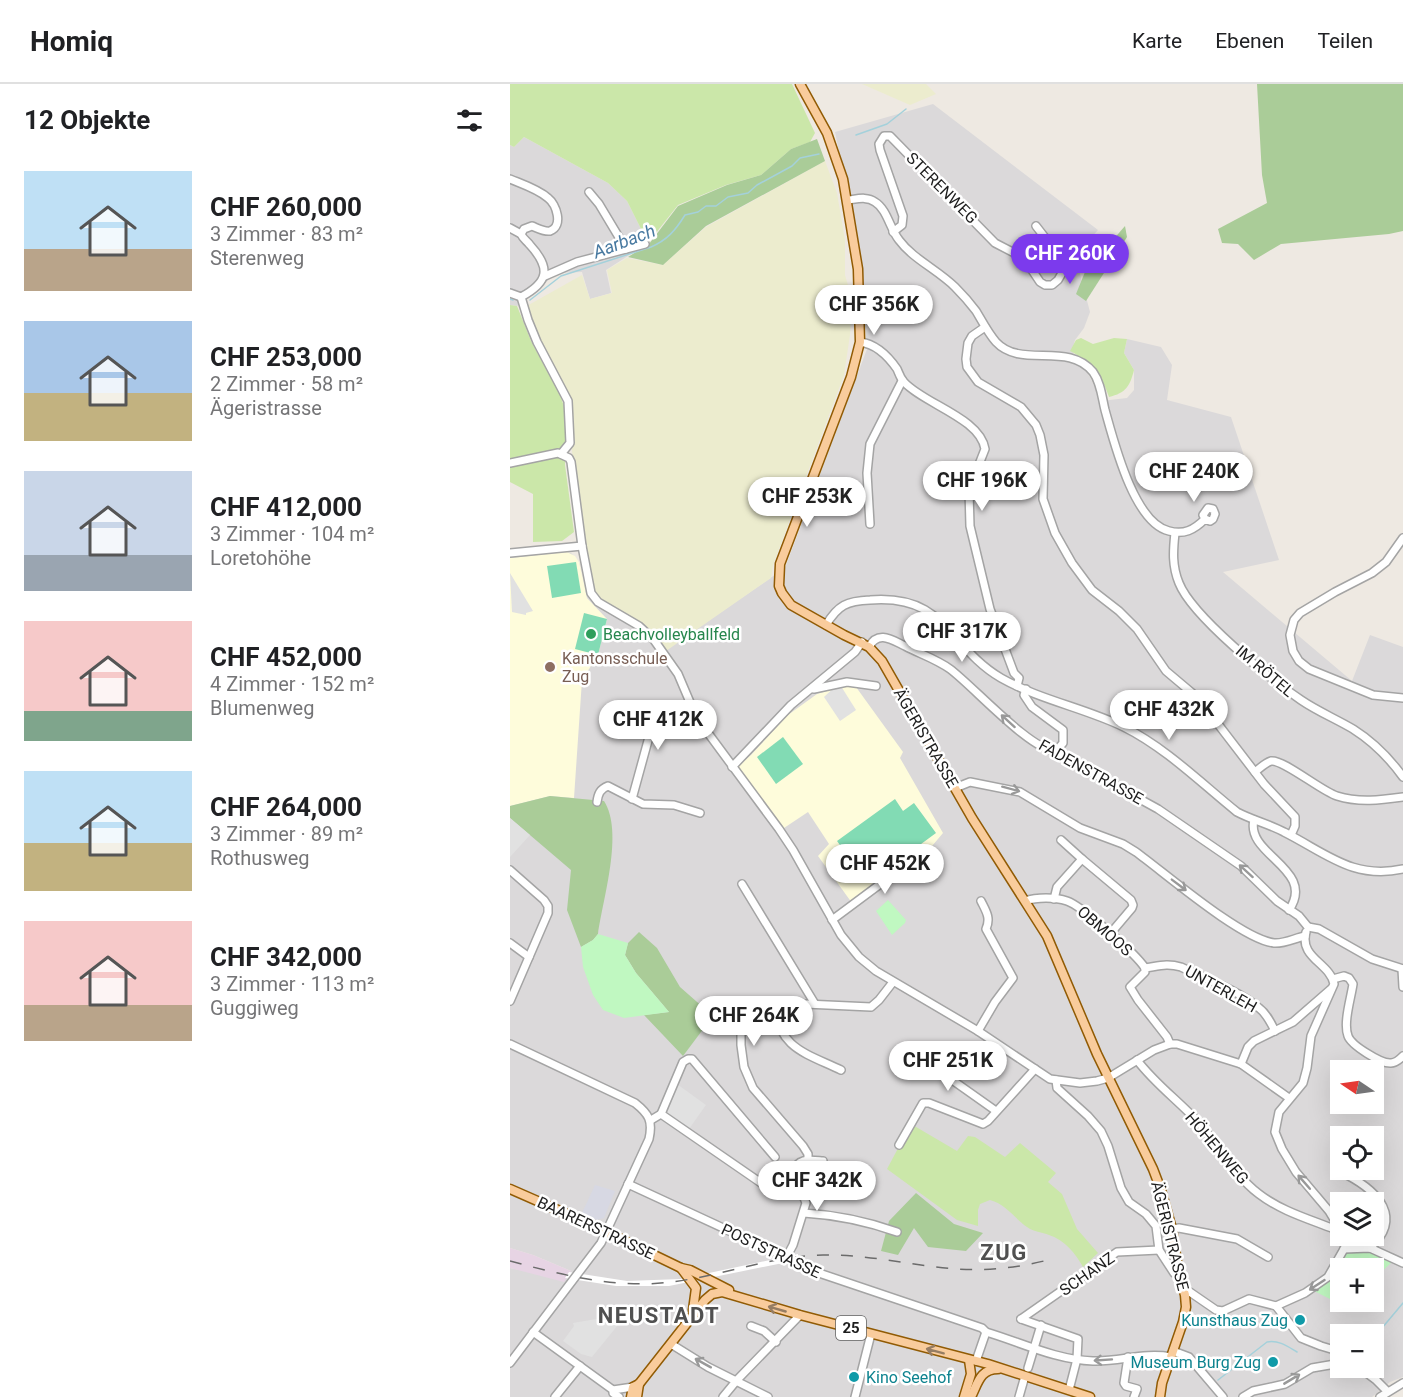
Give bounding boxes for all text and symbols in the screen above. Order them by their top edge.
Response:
text: Homiq [30,25,113,58]
text: Karte [1132,29,1182,53]
text: Ebenen [1215,29,1284,53]
text: Teilen [1317,29,1373,53]
icon: filters [453,104,486,137]
text: 12 Objekte [24,105,150,135]
street label: STERENWEG [903,149,981,227]
text: CHF 260,000 [210,192,362,222]
icon: home [72,195,144,267]
water label: Aarbach [589,220,658,263]
text: 3 Zimmer · 83 m² [210,222,363,246]
pin: CHF 260K [1008,234,1132,285]
text: CHF 260K [1025,241,1115,265]
text: Sterenweg [210,246,304,270]
pin: CHF 356K [812,285,936,336]
text: CHF 356K [829,292,919,316]
text: CHF 253,000 [210,342,362,372]
icon: home [72,345,144,417]
text: 2 Zimmer · 58 m² [210,372,363,396]
text: Ägeristrasse [210,396,322,420]
pin: CHF 240K [1132,452,1256,503]
text: CHF 240K [1149,459,1239,483]
pin: CHF 196K [920,461,1044,512]
text: CHF 196K [937,468,1027,492]
pin: CHF 253K [745,477,869,528]
text: CHF 253K [762,484,852,508]
text: CHF 412,000 [210,492,362,522]
icon: home [72,495,144,567]
text: 3 Zimmer · 104 m² [210,522,374,546]
text: Loretohöhe [210,546,311,570]
pin: CHF 317K [900,612,1024,663]
text: CHF 317K [917,619,1007,643]
place label: Beachvolleyballfeld [603,625,740,644]
marker: Beachvolleyballfeld [584,627,598,641]
street label: IM RÖTEL [1232,641,1298,701]
text: CHF 452,000 [210,642,362,672]
icon: home [72,645,144,717]
place label: Kantonsschule Zug [562,649,668,686]
marker: Kantonsschule Zug [543,660,557,674]
text: 4 Zimmer · 152 m² [210,672,374,696]
street label: ÄGERISTRASSE [890,685,962,791]
pin: CHF 432K [1107,690,1231,741]
text: Blumenweg [210,696,314,720]
text: CHF 432K [1124,697,1214,721]
pin: CHF 412K [596,700,720,751]
text: CHF 412K [613,707,703,731]
one-way arrow [1000,714,1015,728]
street label: FADENSTRASSE [1035,735,1147,809]
one-way arrow [1001,784,1020,796]
text: CHF 264,000 [210,792,362,822]
icon: home [72,795,144,867]
text: 3 Zimmer · 89 m² [210,822,363,846]
pin: CHF 452K [823,844,947,895]
text: Rothusweg [210,846,310,870]
text: CHF 452K [840,851,930,875]
one-way arrow [1239,864,1254,878]
one-way arrow [1171,879,1187,891]
street label: OBMOOS [1074,902,1136,960]
text: CHF 342,000 [210,942,362,972]
icon: home [72,945,144,1017]
street label: UNTERLEH [1182,961,1260,1017]
text: 3 Zimmer · 113 m² [210,972,374,996]
text: Guggiweg [210,996,299,1020]
pin: CHF 264K [692,996,816,1047]
text: CHF 264K [709,1003,799,1027]
pin: CHF 251K [886,1041,1010,1092]
text: CHF 251K [903,1048,993,1072]
north arrow [1330,1060,1384,1114]
map controls [1330,1060,1384,1378]
street label: HÖHENWEG [1181,1108,1253,1188]
button: locate [1330,1126,1384,1180]
pin: CHF 342K [755,1161,879,1212]
text: CHF 342K [772,1168,862,1192]
one-way arrow [1297,1175,1311,1190]
street label: ÄGERISTRASSE [1147,1179,1193,1293]
button: layers [1330,1192,1384,1246]
street label: BAARERSTRASSE [534,1193,658,1263]
street label: POSTSTRASSE [718,1220,824,1282]
district label: ZUG [980,1240,1028,1265]
street label: SCHANZ [1056,1248,1118,1300]
button: + [1330,1258,1384,1312]
one-way arrow [1309,1279,1326,1291]
district label: NEUSTADT [598,1303,720,1328]
one-way arrow [768,1303,787,1314]
place label: Kunsthaus Zug [1181,1311,1288,1330]
marker: Kunsthaus Zug [1293,1313,1307,1327]
road number: 25 [836,1316,866,1340]
button: − [1330,1324,1384,1378]
one-way arrow [926,1344,945,1356]
place label: Museum Burg Zug [1130,1353,1261,1372]
one-way arrow [1094,1355,1114,1366]
marker: Museum Burg Zug [1266,1355,1280,1369]
one-way arrow [695,1357,712,1369]
place label: Kino Seehof [866,1368,952,1387]
marker: Kino Seehof [847,1370,861,1384]
one-way arrow [1283,1373,1300,1385]

